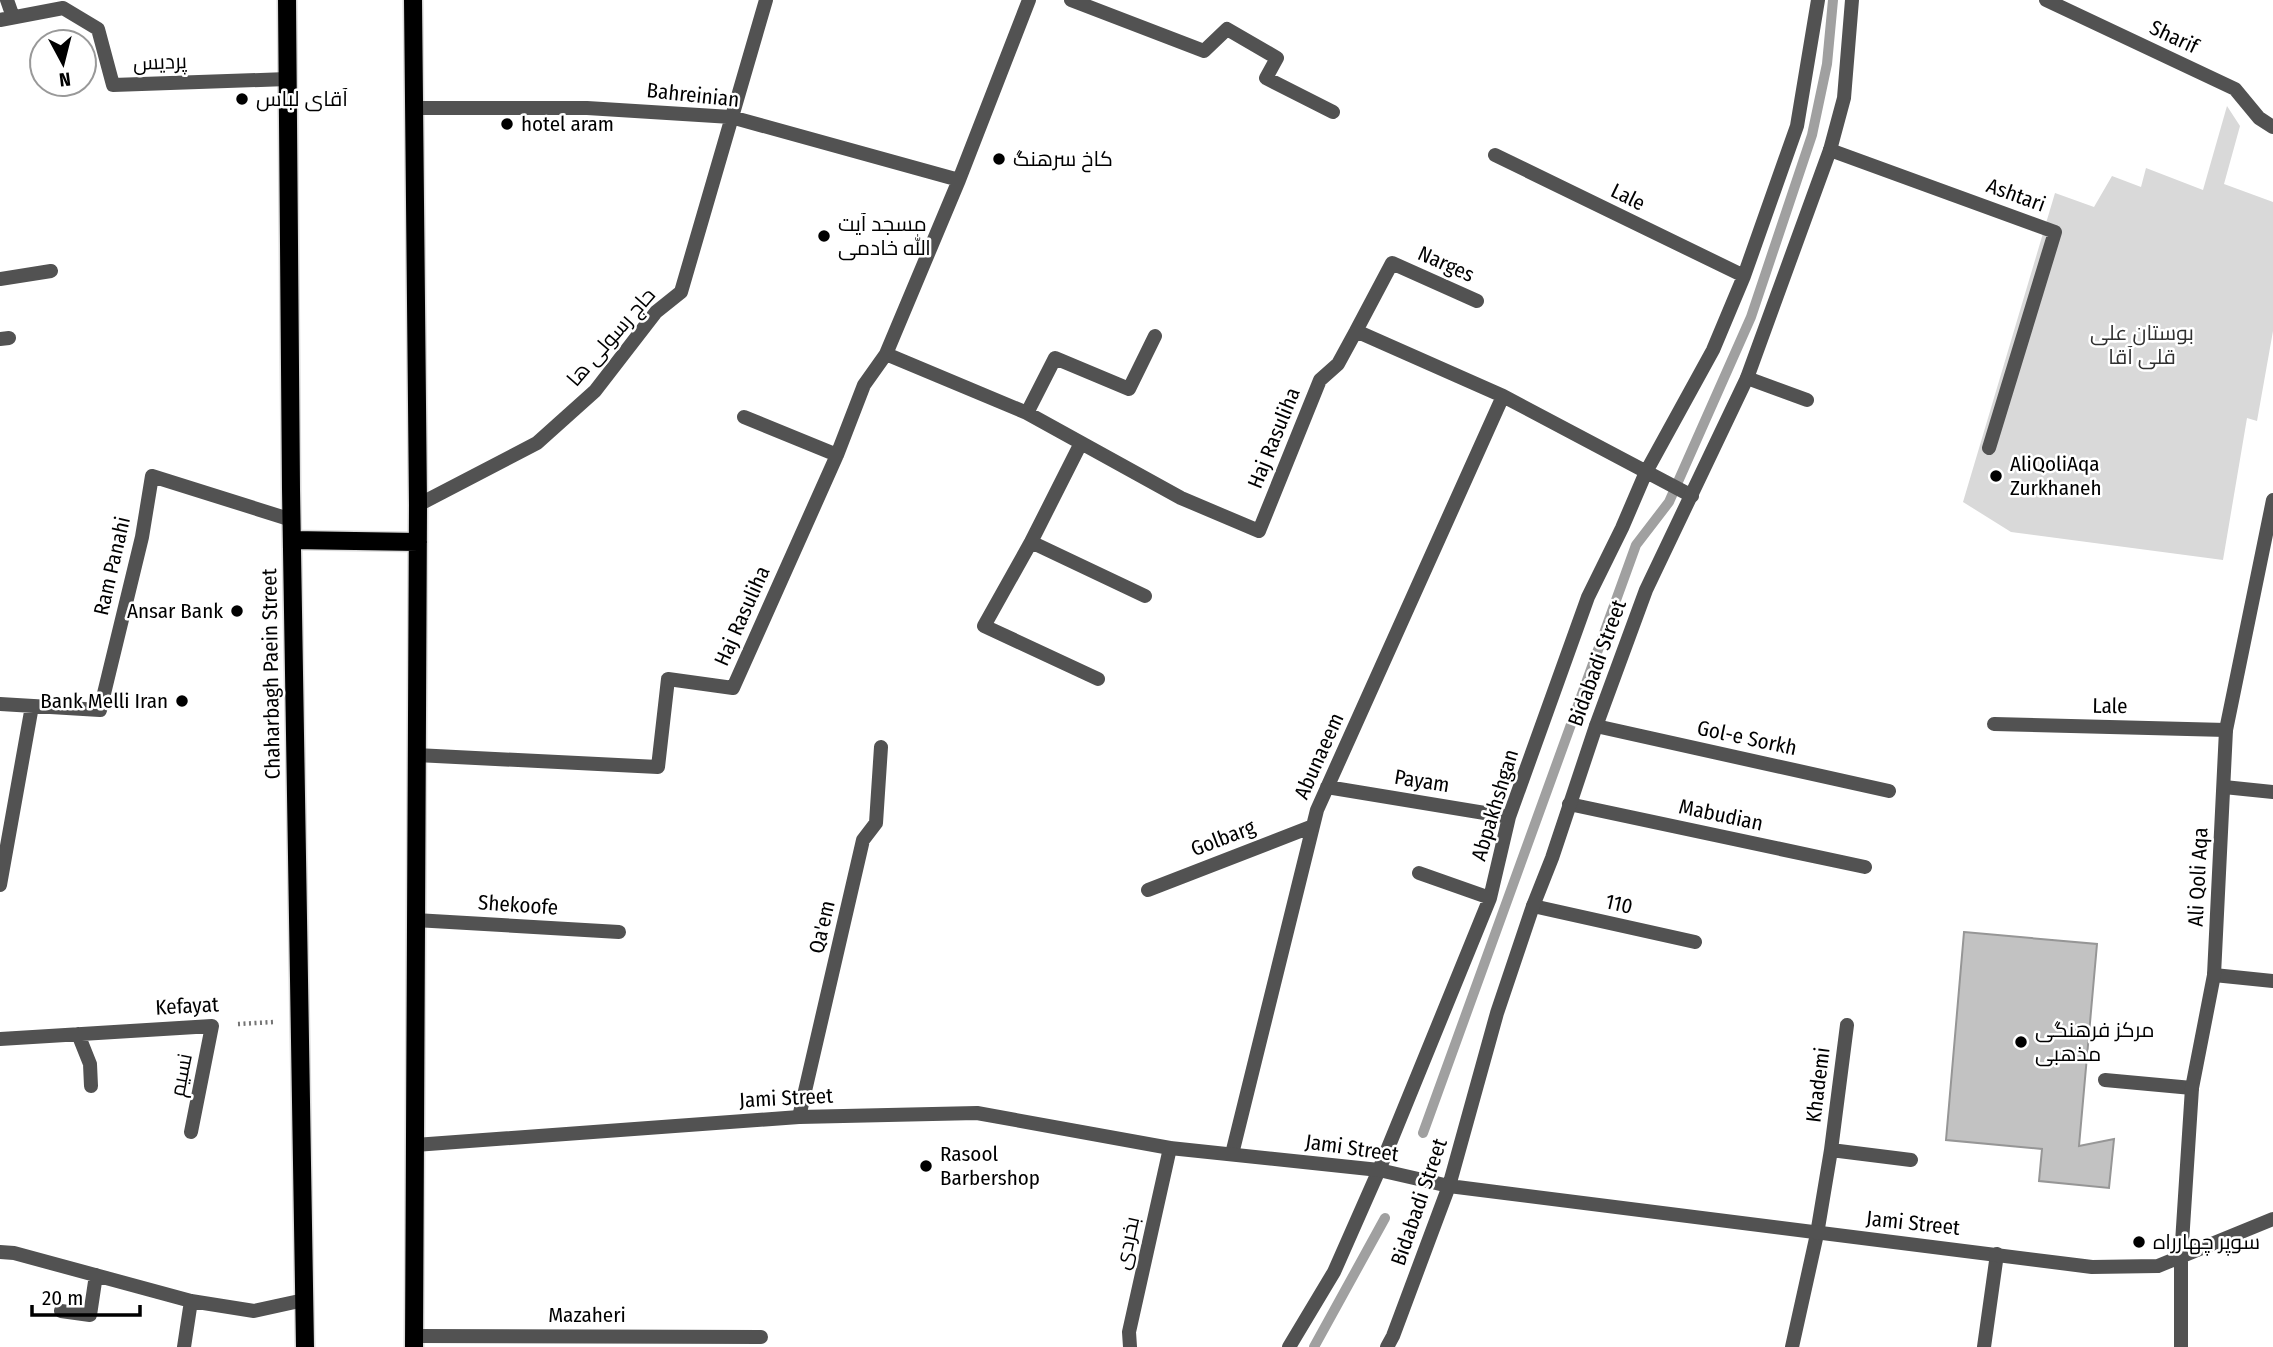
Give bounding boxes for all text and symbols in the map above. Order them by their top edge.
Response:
street label: Sharif [2145,14,2204,60]
north arrow [28,28,98,98]
street label: پردیس [133,48,188,77]
text: N [58,67,72,91]
street label: Bahreinian [645,77,741,113]
place label: آقای لباس [256,86,348,112]
marker: آقای لباس [234,91,250,107]
place label: hotel aram [521,111,614,137]
marker: hotel aram [499,116,515,132]
place label: کاخ سرهنگ [1013,146,1113,173]
marker: کاخ سرهنگ [991,151,1007,167]
street label: Ashtari [1983,172,2049,218]
street label: Lale [1607,178,1649,216]
place label: مسجد آیت الله خادمی [838,211,931,261]
marker: مسجد آیت الله خادمی [816,228,832,244]
street label: Narges [1414,240,1478,288]
street label: حاج رسولی ها [561,282,662,392]
park label: بوستان علی قلی آقا [2090,320,2194,370]
street label: Haj Rasuliha [1242,384,1306,492]
place label: AliQoliAqa Zurkhaneh [2010,451,2101,501]
marker: AliQoliAqa Zurkhaneh [1988,468,2004,484]
street label: Ram Panahi [88,514,136,618]
street label: Haj Rasuliha [708,562,776,670]
street label: Chaharbagh Paein Street [256,568,286,780]
street label: Bidabadi Street [1562,596,1632,730]
place label: Ansar Bank [127,598,223,624]
marker: Ansar Bank [229,603,245,619]
place label: Bank Melli Iran [40,688,168,714]
marker: Bank Melli Iran [174,693,190,709]
street label: Lale [2092,693,2128,719]
street label: Abunaeem [1289,709,1349,803]
street label: Gol-e Sorkh [1695,715,1799,761]
street label: Abpakhshgan [1466,746,1524,864]
street label: Payam [1393,764,1451,798]
street label: Mabudian [1677,793,1765,837]
street label: Golbarg [1187,814,1259,862]
street label: Ali Qoli Aqa [2182,827,2214,927]
street label: 110 [1603,888,1635,920]
street label: Shekoofe [477,889,559,921]
street label: Qa'em [803,898,841,956]
street label: Kefayat [155,991,219,1021]
place label: مرکز فرهنگی مذهبی [2035,1017,2155,1067]
marker: مرکز فرهنگی مذهبی [2013,1034,2029,1050]
street label: Khademi [1800,1046,1836,1124]
street label: نسیم [164,1051,199,1099]
street label: Jami Street [738,1083,834,1113]
street label: Jami Street [1304,1129,1400,1167]
street label: Bidabadi Street [1385,1135,1453,1269]
place label: Rasool Barbershop [940,1141,1040,1191]
marker: Rasool Barbershop [918,1158,934,1174]
street label: Jami Street [1865,1205,1961,1241]
street label: بخردی [1109,1214,1145,1272]
place label: سوپر چهارراه [2153,1229,2260,1256]
marker: سوپر چهارراه [2131,1234,2147,1250]
scale bar [32,1274,140,1318]
text: 20 m [42,1285,83,1311]
street label: Mazaheri [548,1302,626,1328]

